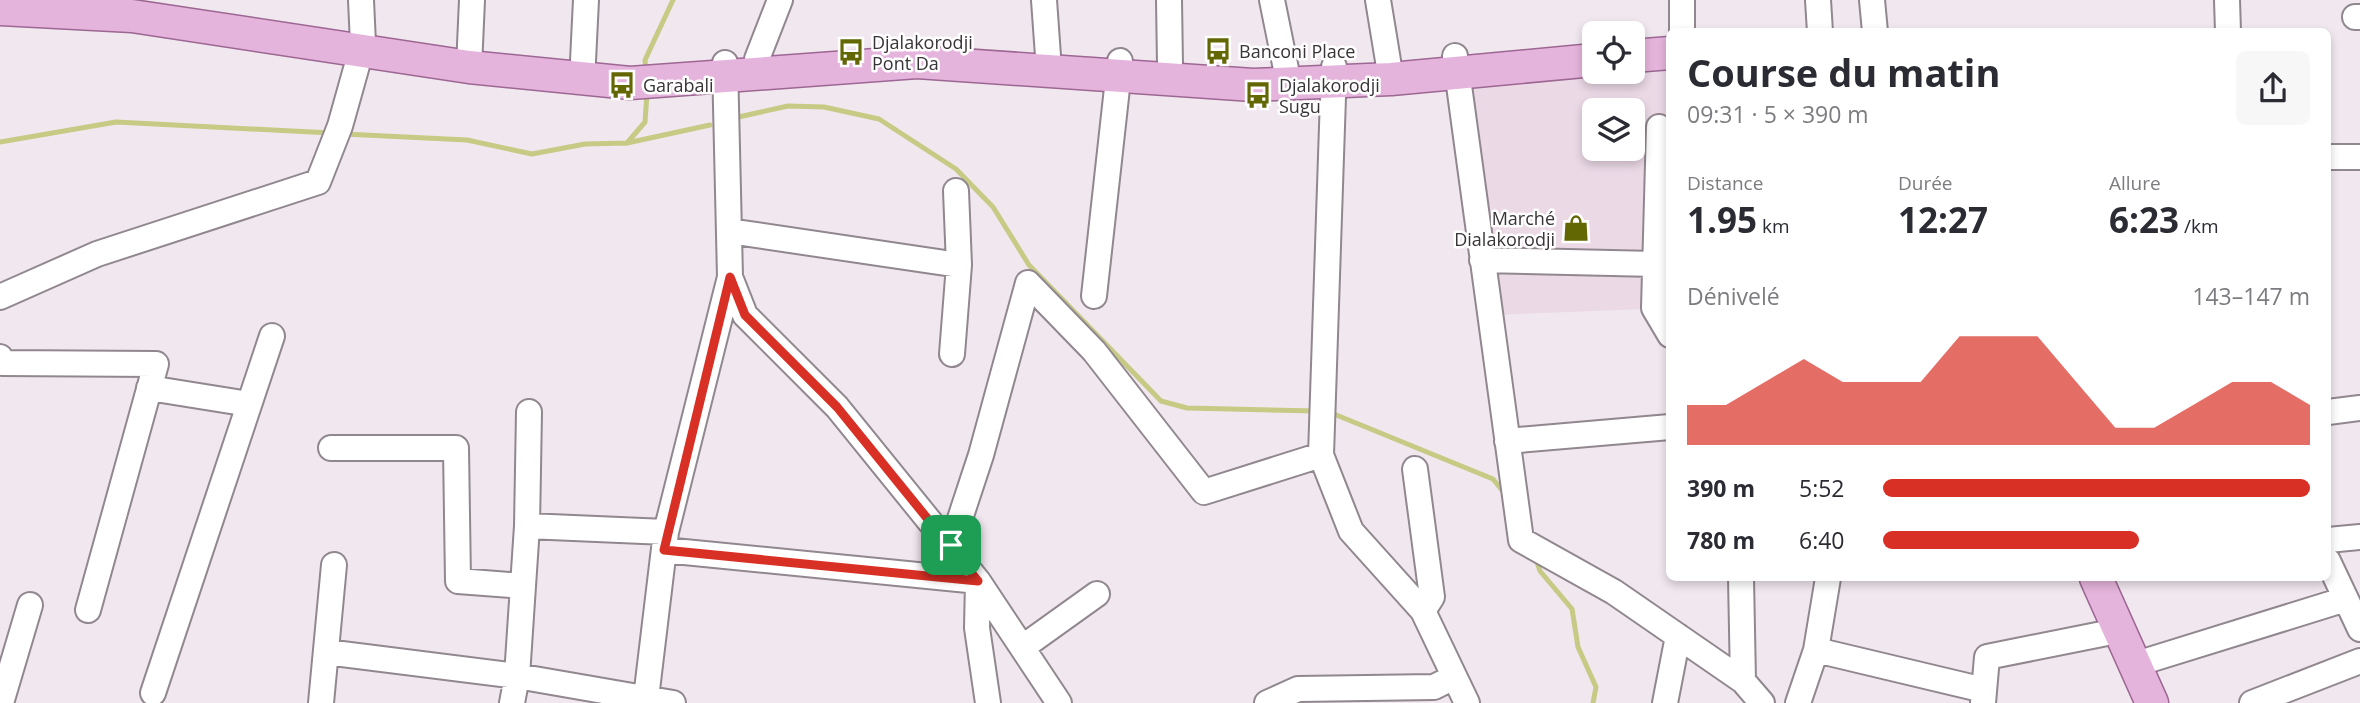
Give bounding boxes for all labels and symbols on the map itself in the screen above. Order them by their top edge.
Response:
place label: Djalakorodji Pont Da [872,30,973,75]
bus stop icon: Banconi Place [1203,36,1233,66]
bus stop icon: Djalakorodji Pont Da [836,37,866,67]
place label: Banconi Place [1239,39,1355,63]
bus stop icon: Garabali [607,70,637,100]
place label: Garabali [643,73,714,97]
place label: Djalakorodji Sugu [1279,73,1380,118]
bus stop icon: Djalakorodji Sugu [1243,80,1273,110]
place label: Marché Dialakorodji [1454,206,1555,251]
shop icon: Marché Dialakorodji [1561,213,1591,243]
pin [921,515,981,575]

